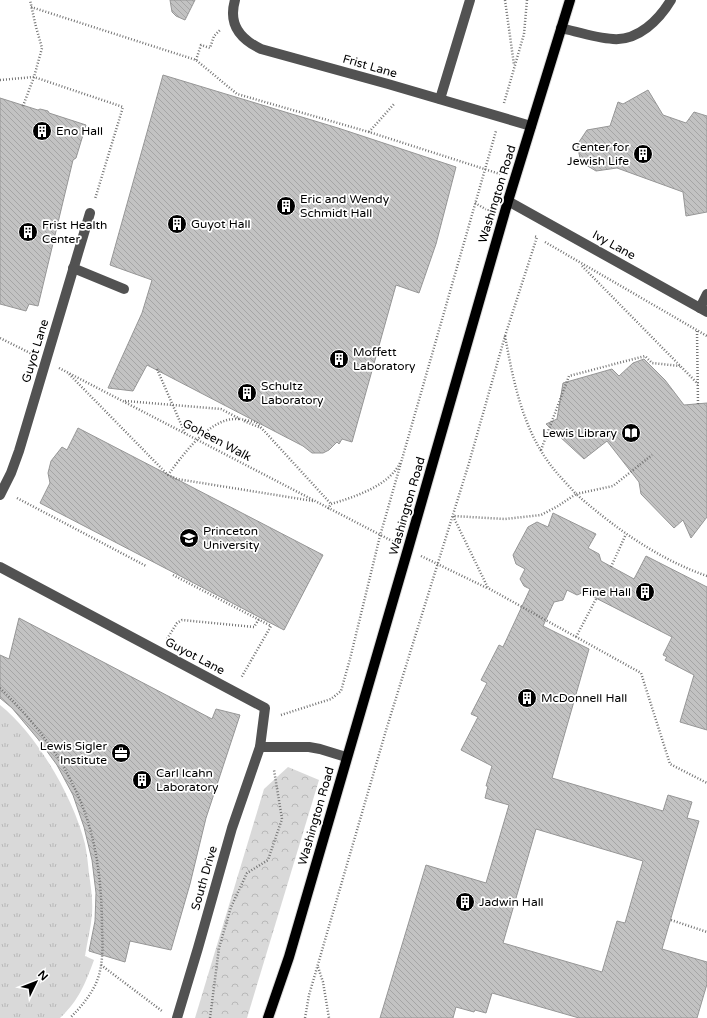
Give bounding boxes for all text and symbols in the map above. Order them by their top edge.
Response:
street label: Frist Lane [341,52,399,80]
building icon: Eno Hall [31,120,53,142]
place label: Eno Hall [56,124,103,138]
place label: Center for Jewish Life [567,140,629,168]
street label: Washington Road [475,143,519,245]
building icon: Center for Jewish Life [632,143,654,165]
place label: Eric and Wendy Schmidt Hall [300,192,390,220]
building icon: Eric and Wendy Schmidt Hall [275,195,297,217]
building icon: Guyot Hall [166,213,188,235]
place label: Guyot Hall [191,217,251,231]
place label: Frist Health Center [42,218,107,246]
building icon: Frist Health Center [17,221,39,243]
street label: Ivy Lane [590,227,638,263]
street label: Guyot Lane [19,317,51,384]
place label: Moffett Laboratory [353,345,416,373]
building icon: Moffett Laboratory [328,348,350,370]
place label: Schultz Laboratory [261,379,324,407]
building icon: Schultz Laboratory [236,382,258,404]
street label: Goheen Walk [180,416,254,464]
library icon: Lewis Library [620,422,642,444]
place label: Lewis Library [542,426,618,440]
street label: Washington Road [386,455,428,557]
place label: Princeton University [203,524,260,552]
school or university icon: Princeton University [178,527,200,549]
building icon: Fine Hall [634,581,656,603]
place label: Fine Hall [582,585,631,599]
street label: Guyot Lane [163,634,227,678]
building icon: McDonnell Hall [516,687,538,709]
place label: McDonnell Hall [541,691,627,705]
place label: Lewis Sigler Institute [40,739,107,767]
office icon: Lewis Sigler Institute [110,742,132,764]
street label: Washington Road [295,765,337,867]
place label: Carl Icahn Laboratory [156,766,219,794]
building icon: Carl Icahn Laboratory [131,769,153,791]
street label: South Drive [188,844,220,912]
building icon: Jadwin Hall [454,891,476,913]
place label: Jadwin Hall [479,895,544,909]
north arrow [16,962,56,1002]
text: N [35,968,51,983]

